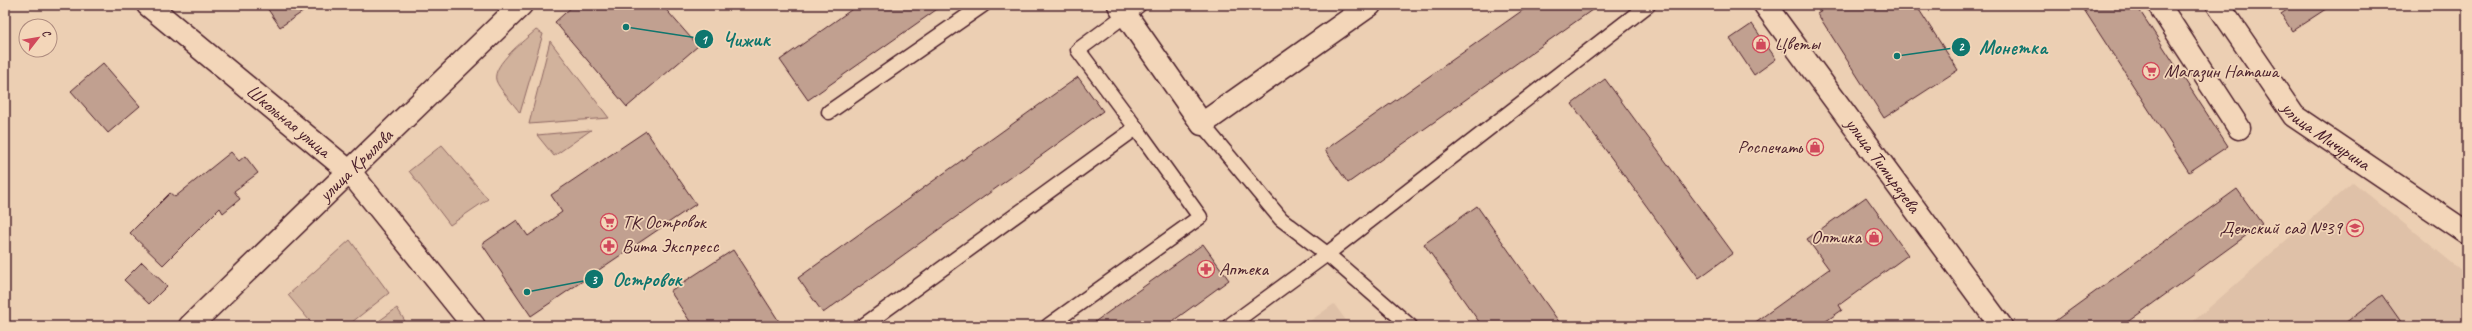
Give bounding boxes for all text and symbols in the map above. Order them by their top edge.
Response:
north arrow [18,18,58,58]
callout: Чижик [694,23,777,55]
text: С [39,27,55,40]
text: Чижик [722,27,772,52]
callout: Монетка [1951,31,2054,63]
text: 1 [701,32,708,48]
place label: Цветы [1774,32,1822,56]
shop icon: Цветы [1751,34,1771,54]
text: Монетка [1979,35,2049,60]
text: 2 [1958,39,1965,55]
place label: Магазин Наташа [2164,59,2281,83]
supermarket icon: Магазин Наташа [2141,61,2161,81]
street label: Школьная улица [241,79,337,164]
street label: улица Мичурина [2275,97,2376,177]
street label: улица Тимирязева [1839,112,1927,219]
street label: улица Крылова [313,123,399,207]
place label: Роспечать [1737,135,1804,159]
shop icon: Роспечать [1805,137,1825,157]
place label: ТК Островок [622,210,708,234]
supermarket icon: ТК Островок [599,212,619,232]
place label: Детский сад №39 [2219,216,2343,240]
school or university icon: Детский сад №39 [2345,218,2365,238]
place label: Оптика [1811,225,1862,249]
shop icon: Оптика [1864,227,1884,247]
place label: Вита Экспресс [622,234,720,258]
pharmacy icon: Вита Экспресс [599,236,619,256]
place label: Аптека [1219,257,1269,281]
pharmacy icon: Аптека [1196,259,1216,279]
callout: Островок [584,263,689,295]
text: Островок [612,267,684,292]
text: 3 [591,272,598,288]

